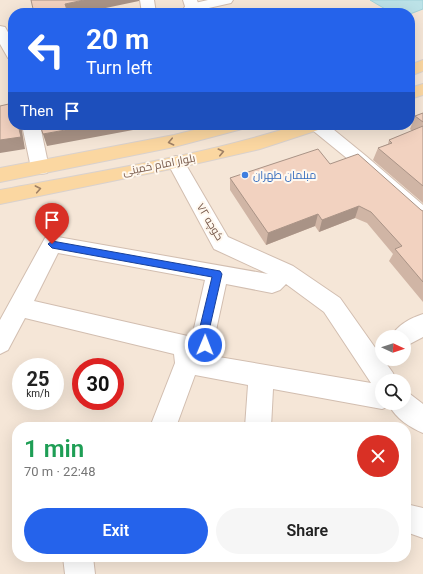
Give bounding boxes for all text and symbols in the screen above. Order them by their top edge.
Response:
text: 20 m [86,23,149,56]
icon: left [20,24,72,76]
text: Turn left [86,57,152,78]
icon: arrive [61,100,83,122]
text: Then [20,102,53,120]
one-way arrow [168,137,174,145]
one-way arrow [217,148,224,157]
street label: بلوار امام خمینی [122,152,197,179]
place label: مبلمان طهران [253,169,316,182]
marker: مبلمان طهران [240,170,250,180]
one-way arrow [35,186,41,194]
street label: کوچه ۷۲ [194,201,226,243]
pin [35,203,69,244]
icon: arrive [41,209,63,231]
position arrow [184,324,226,366]
north arrow [375,330,411,366]
map controls [375,330,411,410]
speed limit sign: 30 [72,358,124,410]
text: 25 [27,367,49,391]
button: search [375,374,411,410]
text: km/h [26,388,50,399]
text: 1 min [24,435,84,463]
button: close [357,435,399,477]
text: 70 m · 22:48 [24,464,95,479]
button: Exit [24,508,208,554]
button: Share [216,508,399,554]

